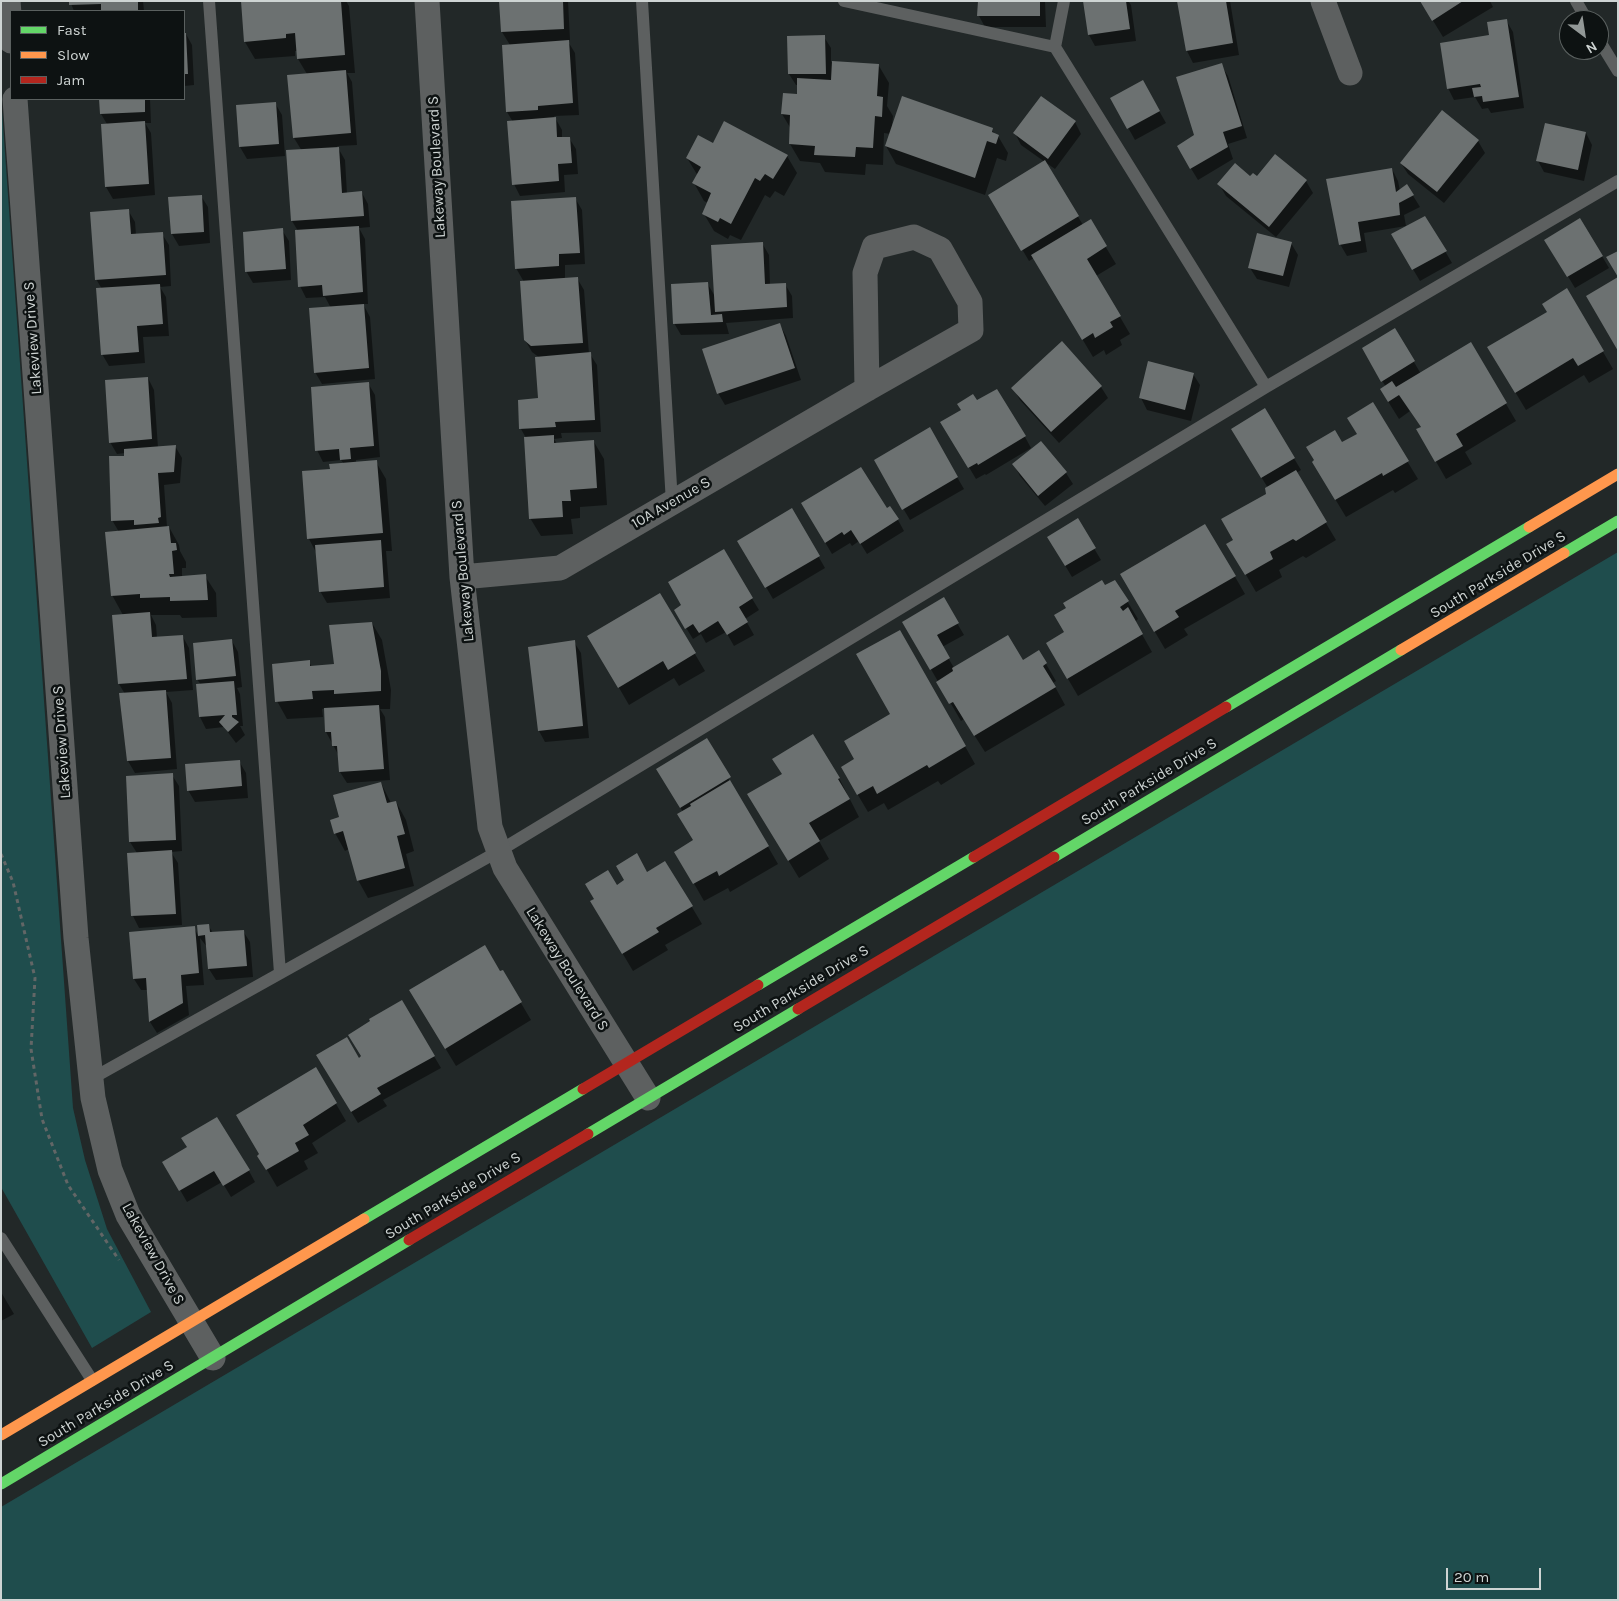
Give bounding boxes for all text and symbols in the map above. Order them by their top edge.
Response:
legend [10,10,185,100]
north arrow [1559,10,1609,60]
text: Fast [57,21,86,39]
text: N [1583,38,1600,57]
text: Slow [57,46,89,64]
text: Jam [57,71,85,89]
street label: Lakeway Boulevard S [424,95,450,239]
street label: Lakeview Drive S [20,281,46,395]
street label: 10A Avenue S [628,473,714,533]
street label: Lakeway Boulevard S [448,499,478,643]
street label: South Parkside Drive S [1427,527,1569,623]
street label: Lakeview Drive S [49,685,75,799]
street label: South Parkside Drive S [1078,734,1220,830]
street label: Lakeway Boulevard S [522,904,612,1034]
street label: South Parkside Drive S [730,941,872,1037]
street label: South Parkside Drive S [382,1148,524,1244]
street label: Lakeview Drive S [118,1200,188,1308]
street label: South Parkside Drive S [35,1356,177,1452]
scale bar [1449,1558,1544,1590]
text: 20 m [1454,1568,1489,1586]

